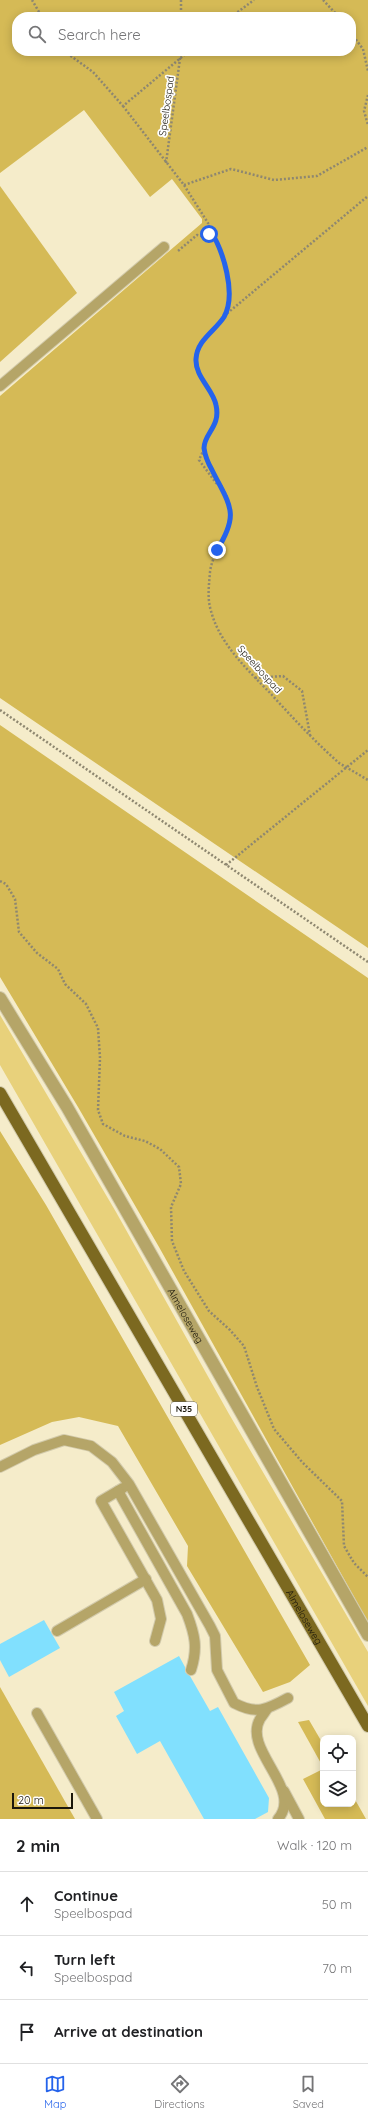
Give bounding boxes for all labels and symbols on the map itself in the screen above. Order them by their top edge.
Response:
street label: Speelbospad [156,75,177,137]
route start [200,225,218,243]
route end [208,541,226,559]
street label: Speelbospad [235,643,285,696]
street label: Almeloseweg [165,1286,206,1346]
road number: N35 [171,1402,197,1416]
street label: Almeloseweg [283,1587,325,1647]
scale bar [12,1791,73,1810]

